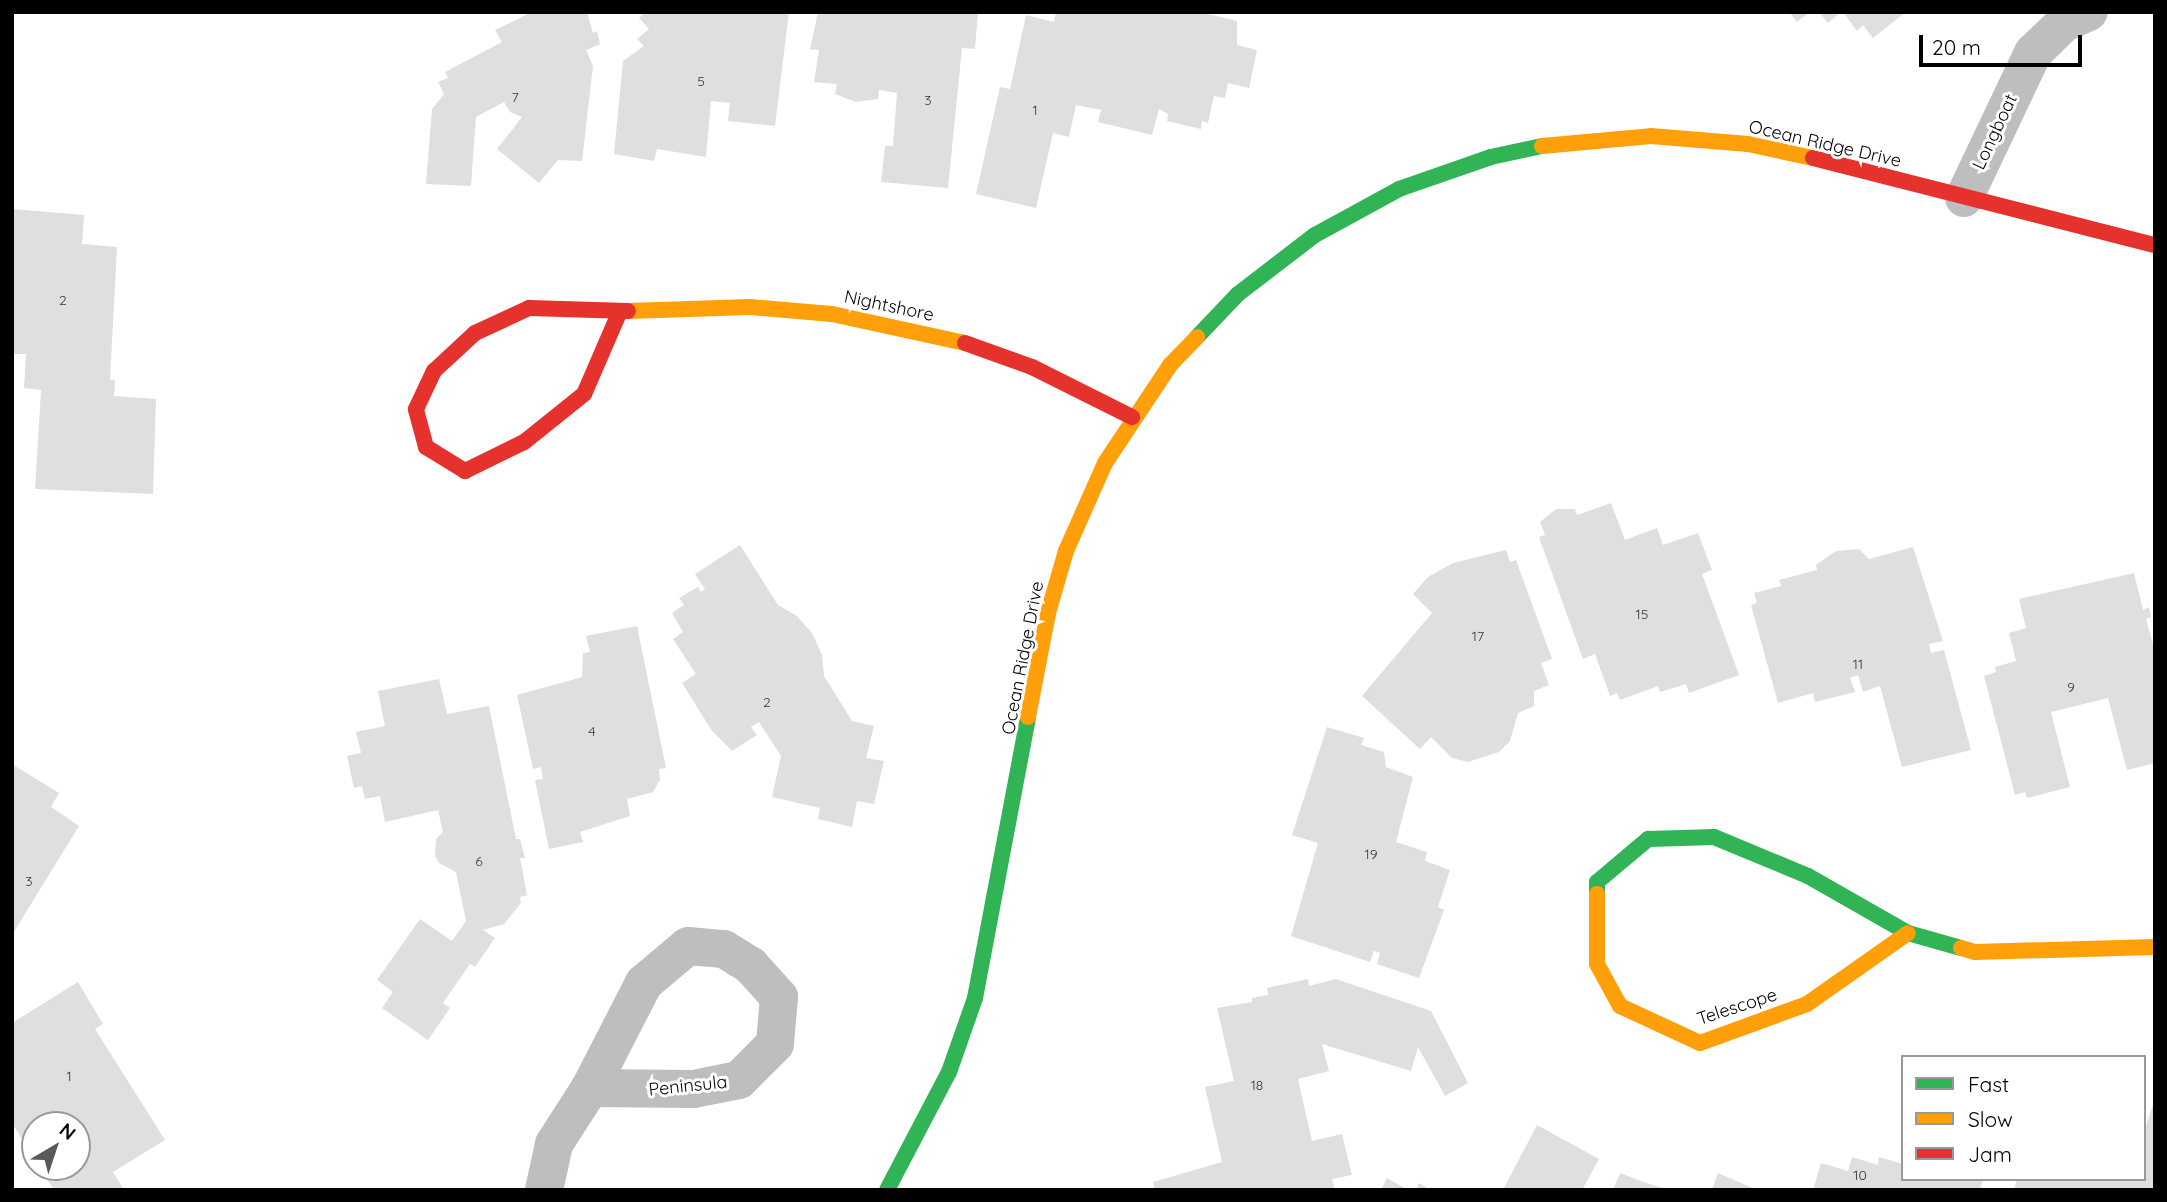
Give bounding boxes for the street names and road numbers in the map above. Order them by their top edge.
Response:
street label: Longboat [1968,91,2022,173]
street label: Ocean Ridge Drive [1747,116,1903,172]
street label: Nightshore [842,286,936,326]
street label: Ocean Ridge Drive [998,579,1048,737]
street label: Telescope [1694,984,1780,1030]
street label: Peninsula [648,1071,728,1101]

